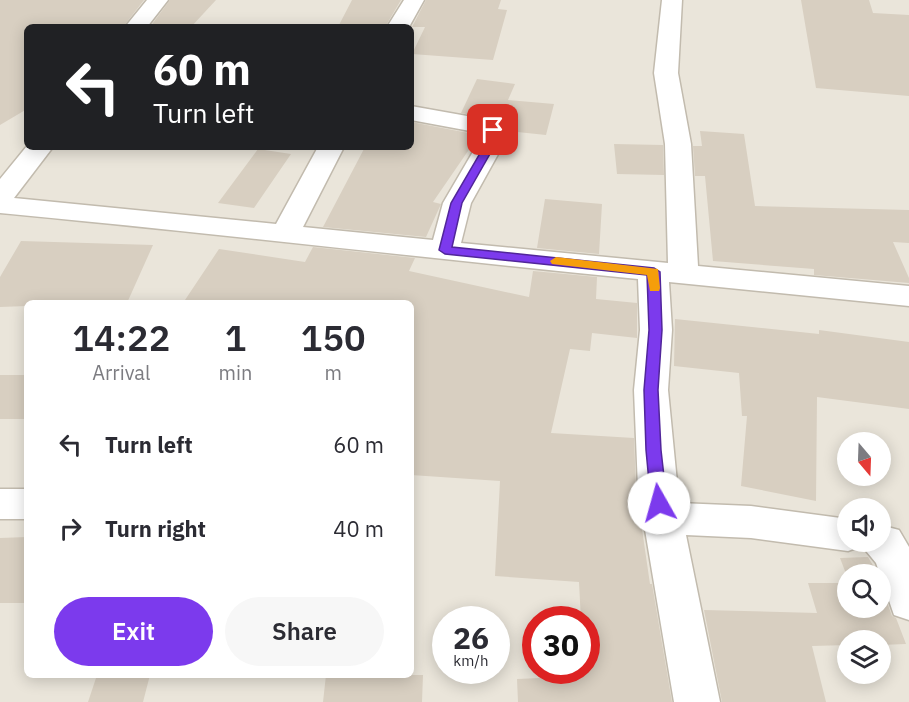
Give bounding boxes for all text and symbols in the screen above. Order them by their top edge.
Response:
text: 60 m [153,42,251,97]
icon: left [54,48,132,126]
text: Turn left [153,95,254,130]
pin [467,104,518,155]
icon: arrive [476,113,509,146]
text: 14:22 [72,314,170,361]
text: 1 [225,314,246,361]
text: 150 [301,314,366,361]
text: Arrival [92,359,150,386]
text: min [219,359,252,386]
text: m [324,359,342,386]
icon: left [54,428,87,461]
text: Turn left [105,430,193,459]
text: 60 m [333,430,384,459]
north arrow [837,432,891,486]
map controls [837,432,891,684]
position arrow [627,471,691,535]
button: sound [837,498,891,552]
icon: right [54,512,87,545]
text: Turn right [105,514,206,543]
text: 40 m [333,514,384,543]
button: search [837,564,891,618]
button: Exit [54,597,213,666]
button: Share [225,597,384,666]
speed limit sign: 30 [522,606,600,684]
text: 26 [453,618,489,657]
button: layers [837,630,891,684]
text: km/h [453,651,489,670]

